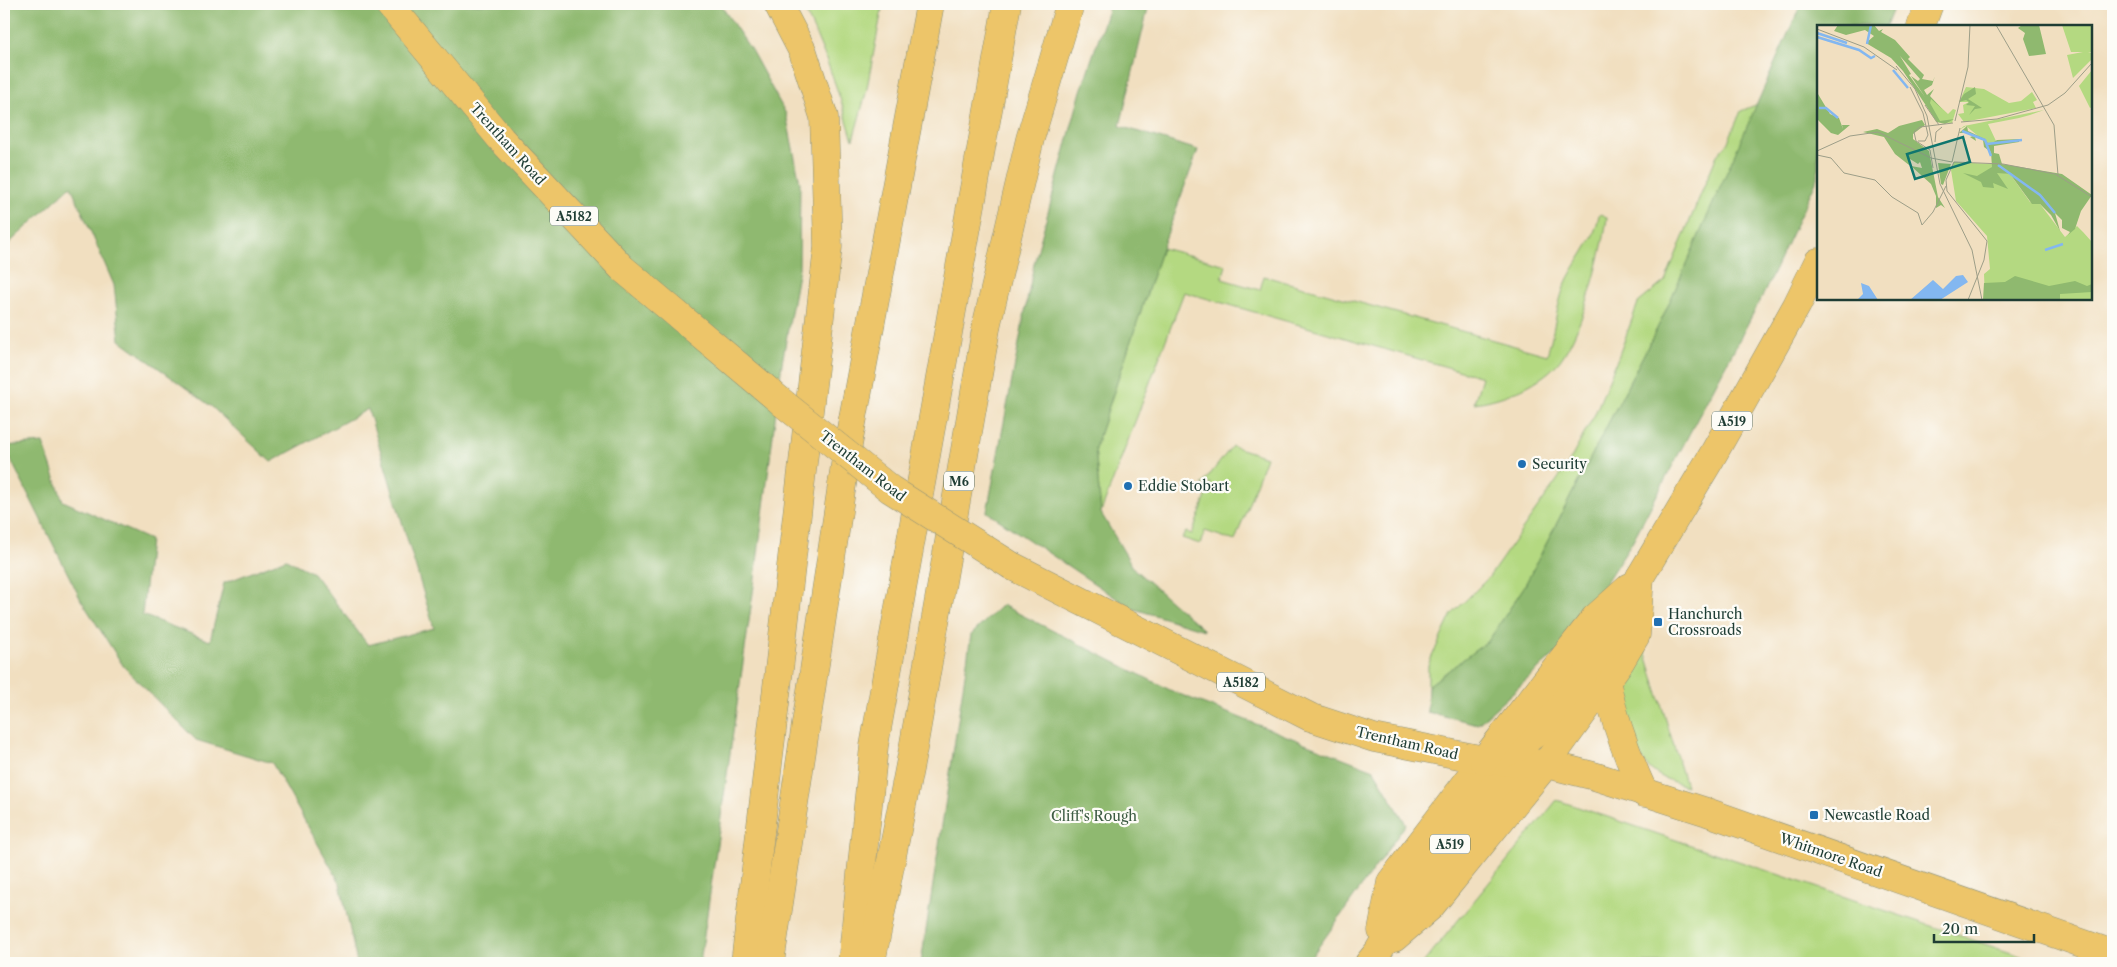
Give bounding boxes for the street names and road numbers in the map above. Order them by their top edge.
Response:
street label: Trentham Road [466,99,550,189]
road number: A5182 [550,207,598,226]
road number: A519 [1712,412,1752,431]
street label: Trentham Road [816,427,910,506]
road number: M6 [944,472,974,491]
road number: A5182 [1217,672,1265,692]
street label: Trentham Road [1354,722,1460,764]
street label: Whitmore Road [1776,829,1885,881]
road number: A519 [1430,834,1470,854]

